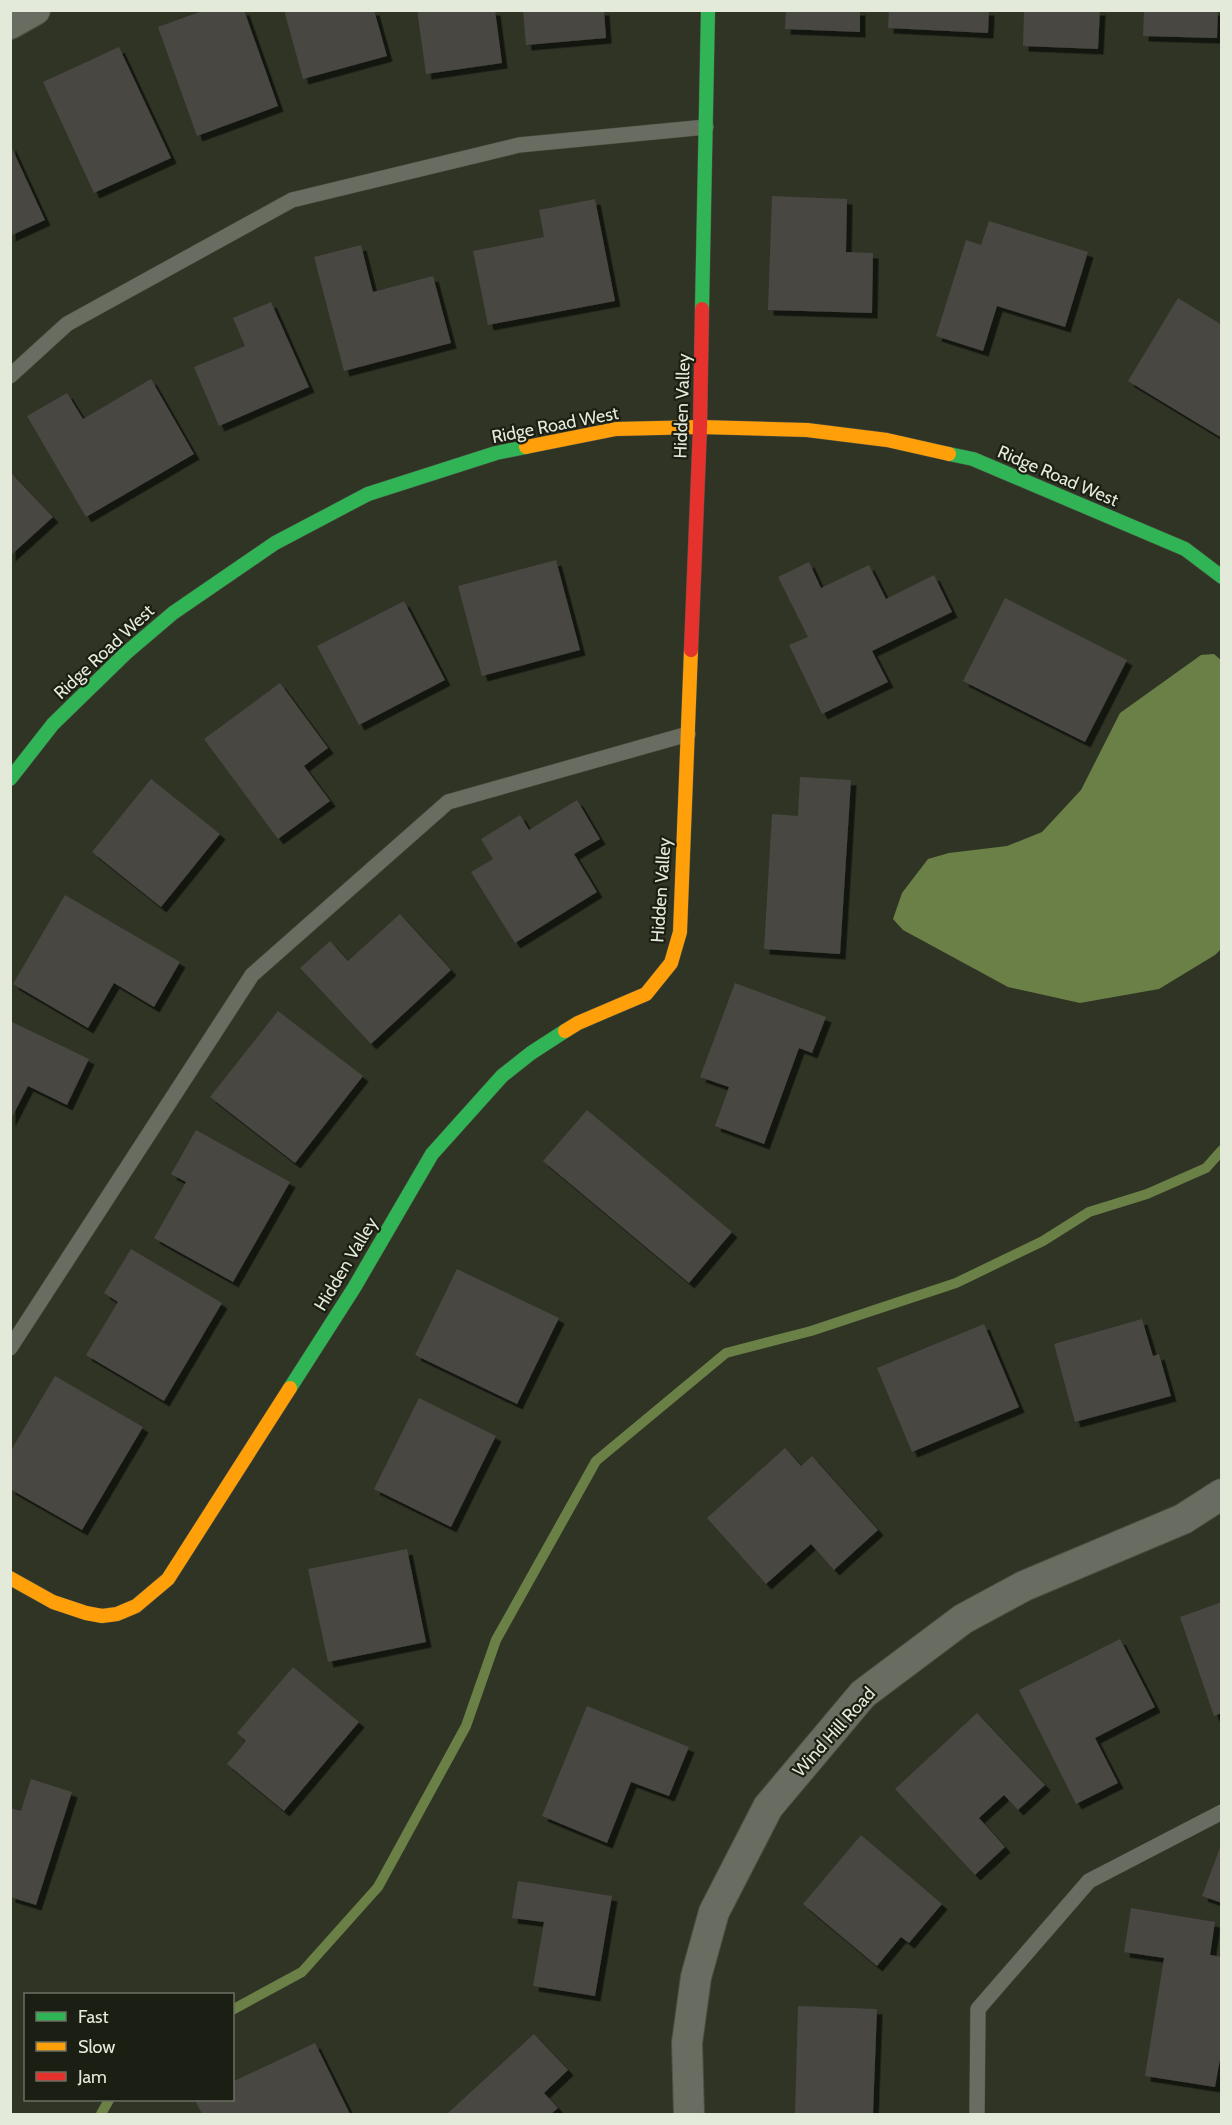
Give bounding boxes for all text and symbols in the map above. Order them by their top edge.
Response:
street label: Hidden Valley [669,353,695,459]
street label: Ridge Road West [490,402,620,448]
street label: Ridge Road West [994,441,1122,511]
street label: Ridge Road West [49,600,159,704]
street label: Hidden Valley [646,837,676,943]
street label: Hidden Valley [309,1213,383,1315]
street label: Wind Hill Road [788,1683,880,1781]
legend [24,1993,234,2101]
text: Fast [78,2006,109,2028]
text: Slow [78,2036,115,2058]
text: Jam [77,2066,107,2088]

